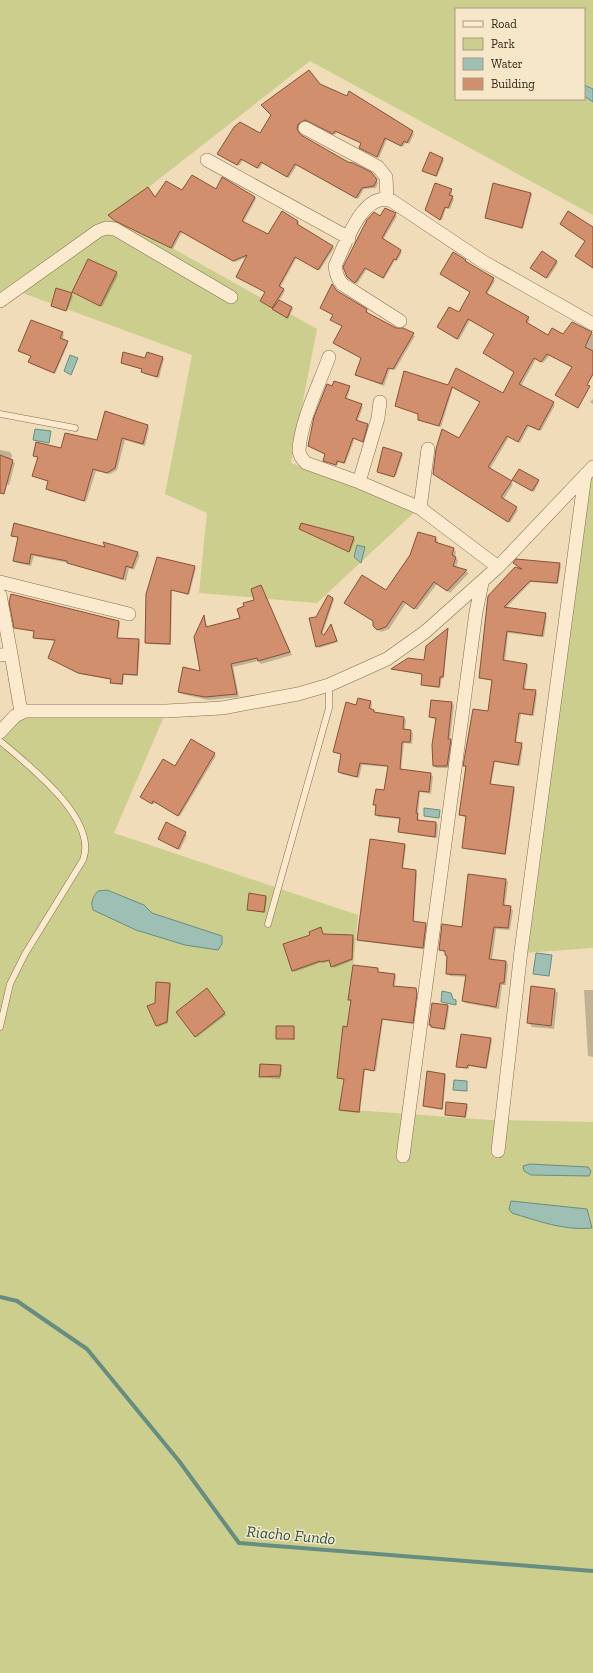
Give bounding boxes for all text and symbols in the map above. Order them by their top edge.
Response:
legend [455,8,585,100]
text: Road [491,17,517,31]
text: Park [491,37,516,51]
text: Water [491,57,523,71]
text: Building [491,77,535,91]
water label: Riacho Fundo [246,1522,336,1548]

